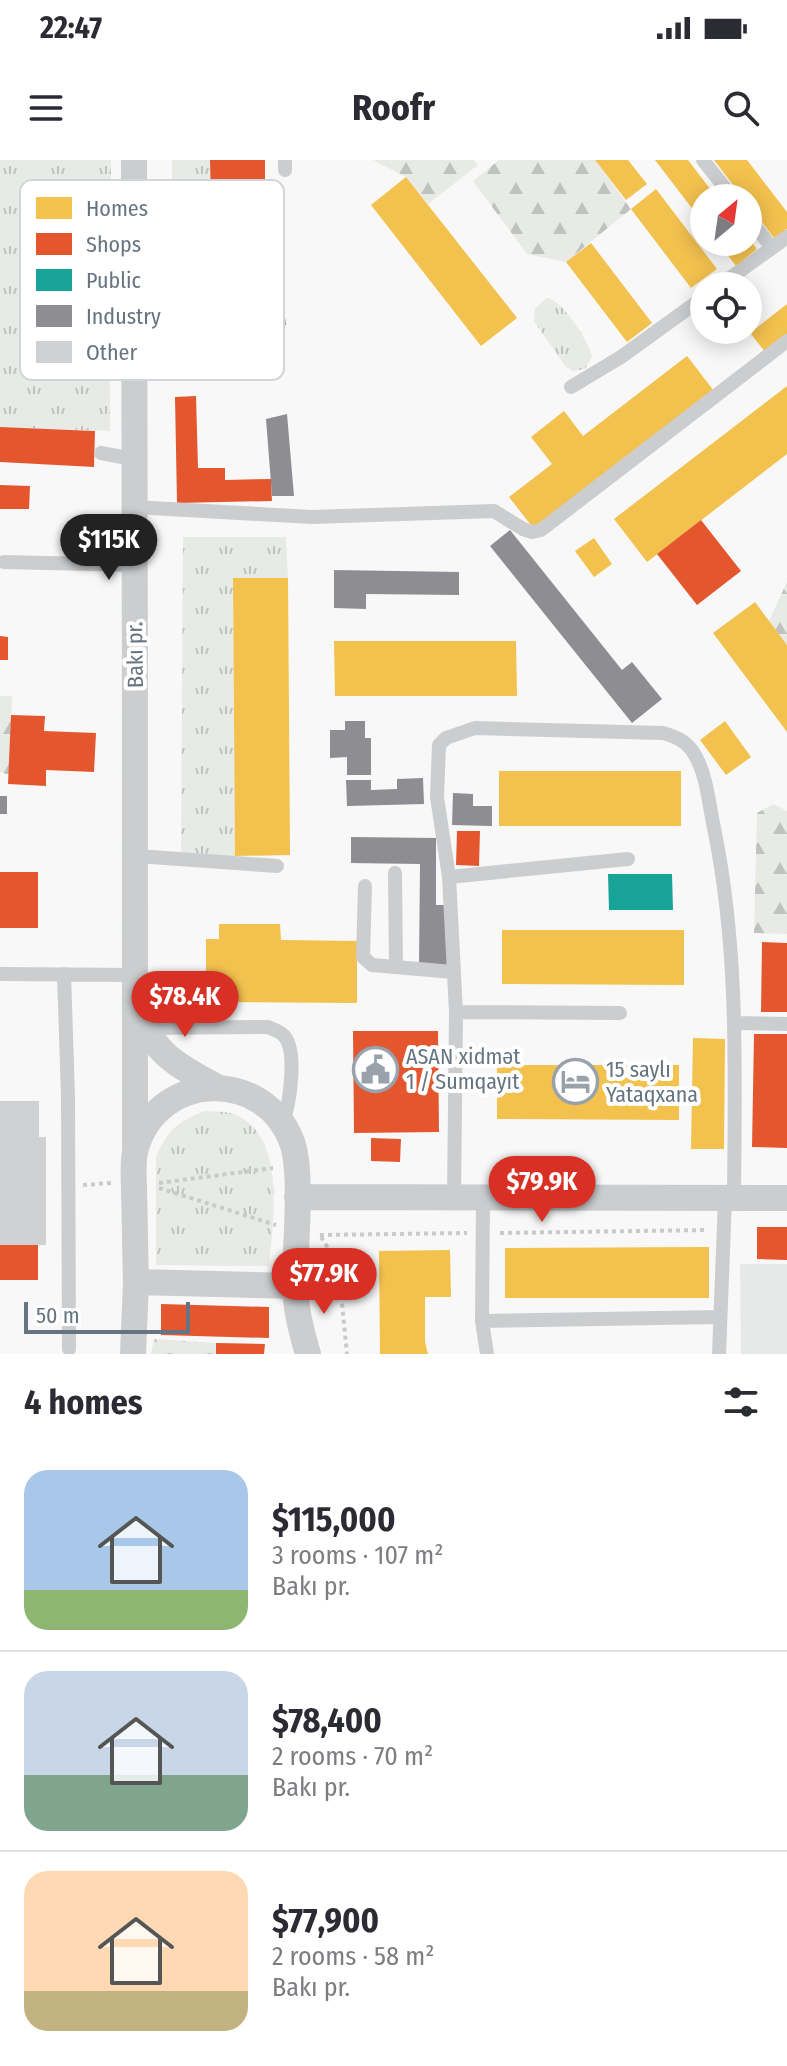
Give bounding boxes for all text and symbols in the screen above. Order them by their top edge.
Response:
text: 22:47 [40,10,102,46]
icon: menu [24,86,68,130]
text: Roofr [352,86,435,130]
icon: search [719,86,763,130]
legend [20,180,284,380]
north arrow [690,184,762,256]
map controls [690,184,762,344]
text: Homes [86,195,148,222]
text: Shops [86,231,141,258]
text: Public [86,267,142,294]
button: locate [690,272,762,344]
text: Industry [86,303,161,330]
text: Other [86,339,137,366]
pin: $115K [53,514,165,582]
text: $115K [78,524,140,555]
street label: Bakı pr. [121,622,149,688]
pin: $78.4K [120,971,250,1039]
text: $78.4K [150,981,220,1012]
place label: ASAN xidmət 1 / Sumqayıt [406,1043,521,1095]
public building icon: ASAN xidmət 1 / Sumqayıt [351,1045,399,1093]
place label: 15 saylı Yataqxana [606,1056,698,1108]
hotel icon: 15 saylı Yataqxana [551,1058,599,1106]
pin: $79.9K [477,1156,607,1224]
text: $79.9K [507,1166,577,1197]
pin: $77.9K [259,1248,389,1316]
text: $77.9K [290,1258,358,1289]
scale bar [24,1298,190,1334]
text: 50 m [36,1302,80,1329]
icon: filters [719,1380,763,1424]
text: 4 homes [24,1382,143,1423]
text: $115,000 [272,1499,395,1540]
icon: home [88,1502,184,1598]
text: 3 rooms · 107 m² [272,1540,444,1571]
text: Bakı pr. [272,1571,350,1602]
text: $78,400 [272,1700,382,1741]
icon: home [88,1703,184,1799]
text: 2 rooms · 70 m² [272,1741,433,1772]
text: Bakı pr. [272,1772,350,1803]
text: $77,900 [272,1900,379,1941]
icon: home [88,1903,184,1999]
text: 2 rooms · 58 m² [272,1941,434,1972]
text: Bakı pr. [272,1972,350,2003]

